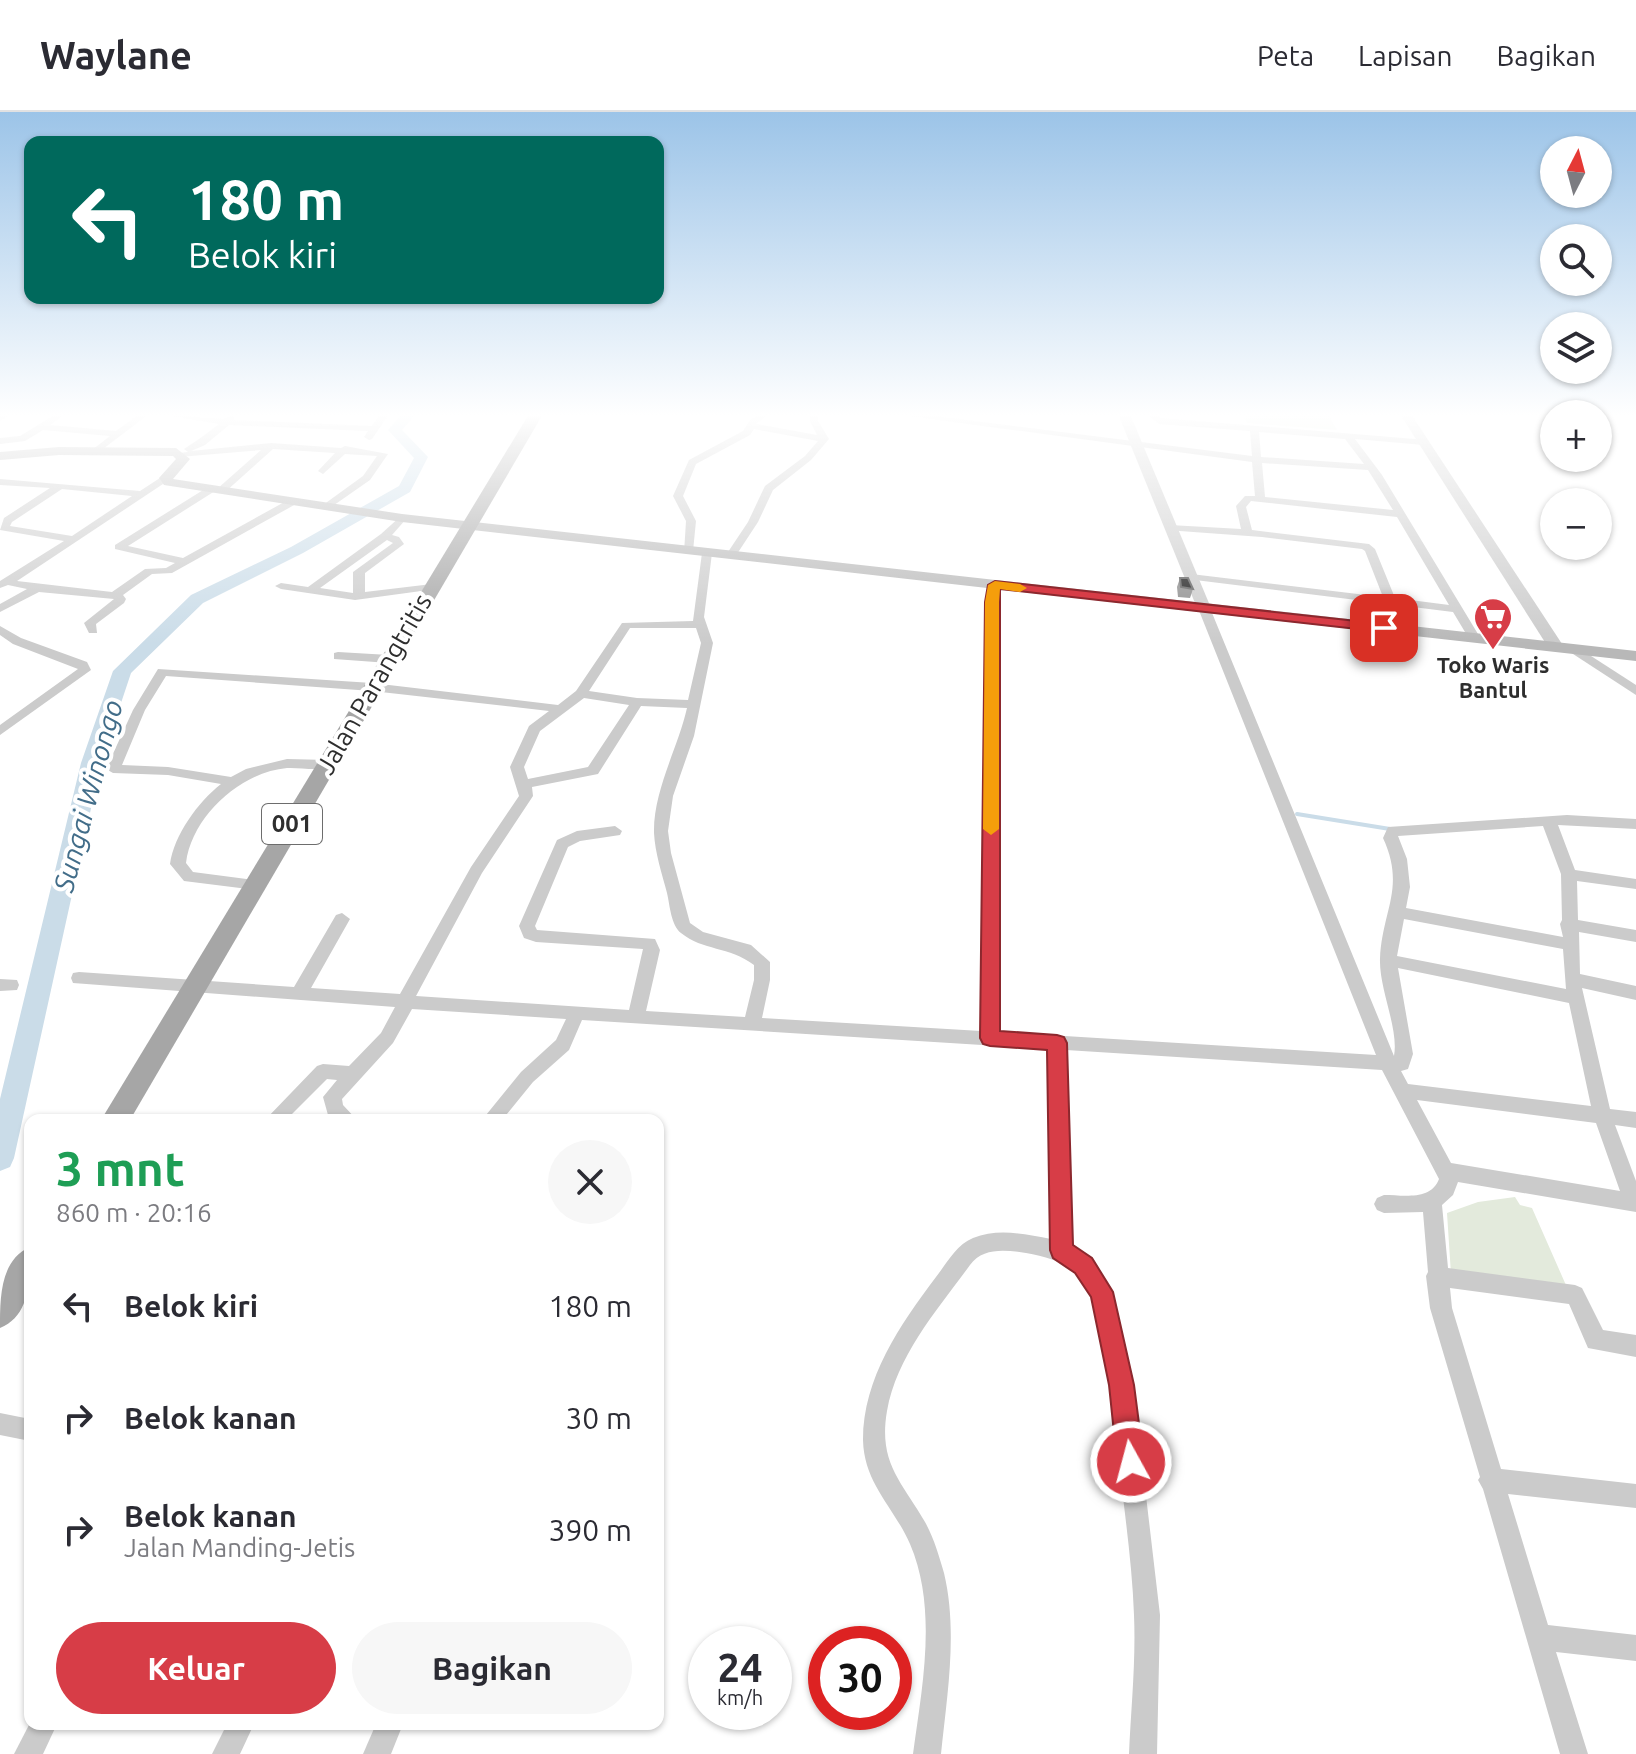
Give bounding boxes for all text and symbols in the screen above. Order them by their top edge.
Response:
text: Waylane [40,34,192,76]
text: Peta [1257,40,1314,71]
text: Lapisan [1358,40,1452,71]
text: Bagikan [1496,40,1596,71]
north arrow [1540,136,1612,208]
map controls [1540,136,1612,560]
icon: left [56,168,160,272]
text: 180 m [188,168,344,231]
button: search [1540,224,1612,296]
text: Belok kiri [188,234,337,275]
button: layers [1540,312,1612,384]
button: + [1540,400,1612,472]
button: − [1540,488,1612,560]
street label: Jalan Parangtritis [310,589,437,779]
pin [1350,594,1418,662]
supermarket icon: Toko Waris Bantul [1472,596,1514,651]
icon: arrive [1362,606,1406,650]
place label: Toko Waris Bantul [1437,652,1549,702]
water label: Sungai Winongo [47,697,128,896]
road number: 001 [262,804,322,844]
button: close [548,1140,632,1224]
text: 3 mnt [56,1141,185,1195]
text: 860 m · 20:16 [56,1198,212,1227]
icon: left [56,1284,100,1328]
text: Belok kiri [124,1289,258,1323]
text: 180 m [548,1289,632,1323]
icon: right [56,1396,100,1440]
text: Belok kanan [124,1401,297,1435]
text: 30 m [565,1401,632,1435]
position arrow [1089,1420,1173,1504]
text: Belok kanan [124,1499,297,1533]
icon: right [56,1508,100,1552]
text: 390 m [548,1513,632,1547]
text: Jalan Manding-Jetis [124,1533,355,1562]
button: Keluar [56,1622,336,1714]
button: Bagikan [352,1622,632,1714]
speed limit sign: 30 [808,1626,912,1730]
text: 24 [717,1645,763,1690]
text: km/h [717,1686,763,1709]

